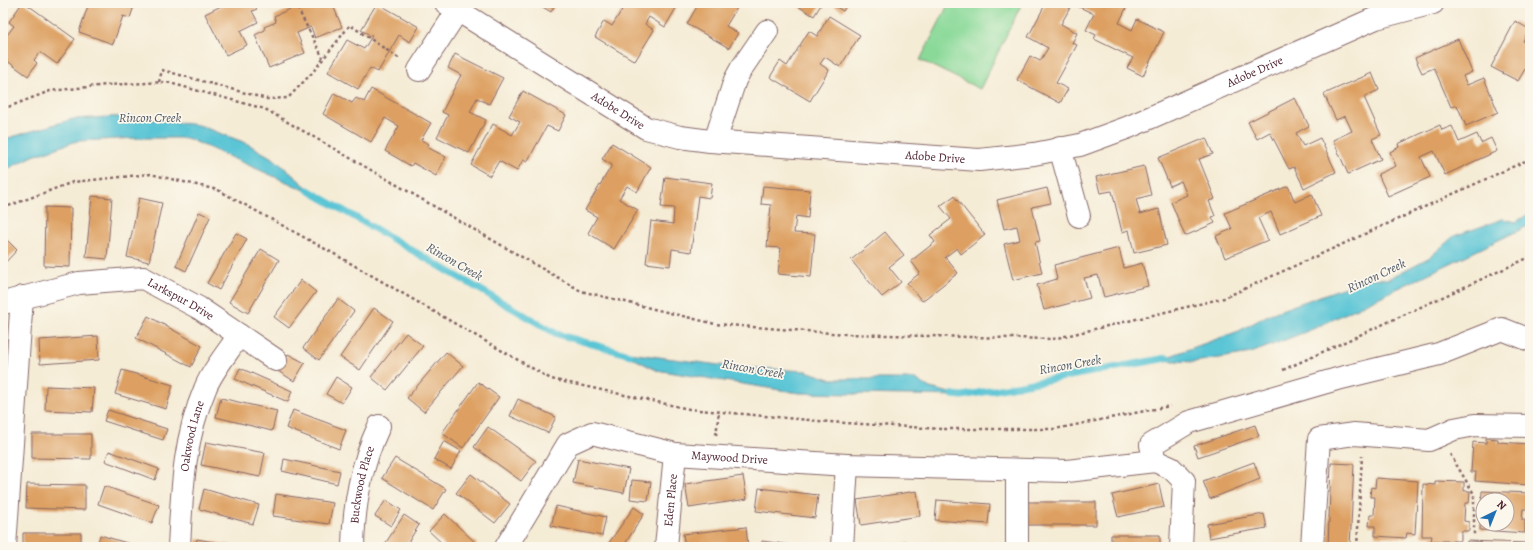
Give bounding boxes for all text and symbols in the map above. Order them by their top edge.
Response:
street label: Adobe Drive [1223,52,1286,91]
street label: Adobe Drive [588,87,648,133]
water label: Rincon Creek [119,109,182,126]
street label: Adobe Drive [904,147,966,167]
water label: Rincon Creek [423,238,486,285]
water label: Rincon Creek [1344,254,1408,296]
street label: Larkspur Drive [145,274,217,324]
water label: Rincon Creek [1038,351,1103,378]
water label: Rincon Creek [721,355,785,382]
street label: Oakwood Lane [176,398,208,473]
street label: Buckwood Place [346,444,378,524]
street label: Maywood Drive [691,447,769,468]
street label: Eden Place [660,473,681,527]
north arrow [1475,492,1515,532]
text: N [1493,497,1510,513]

